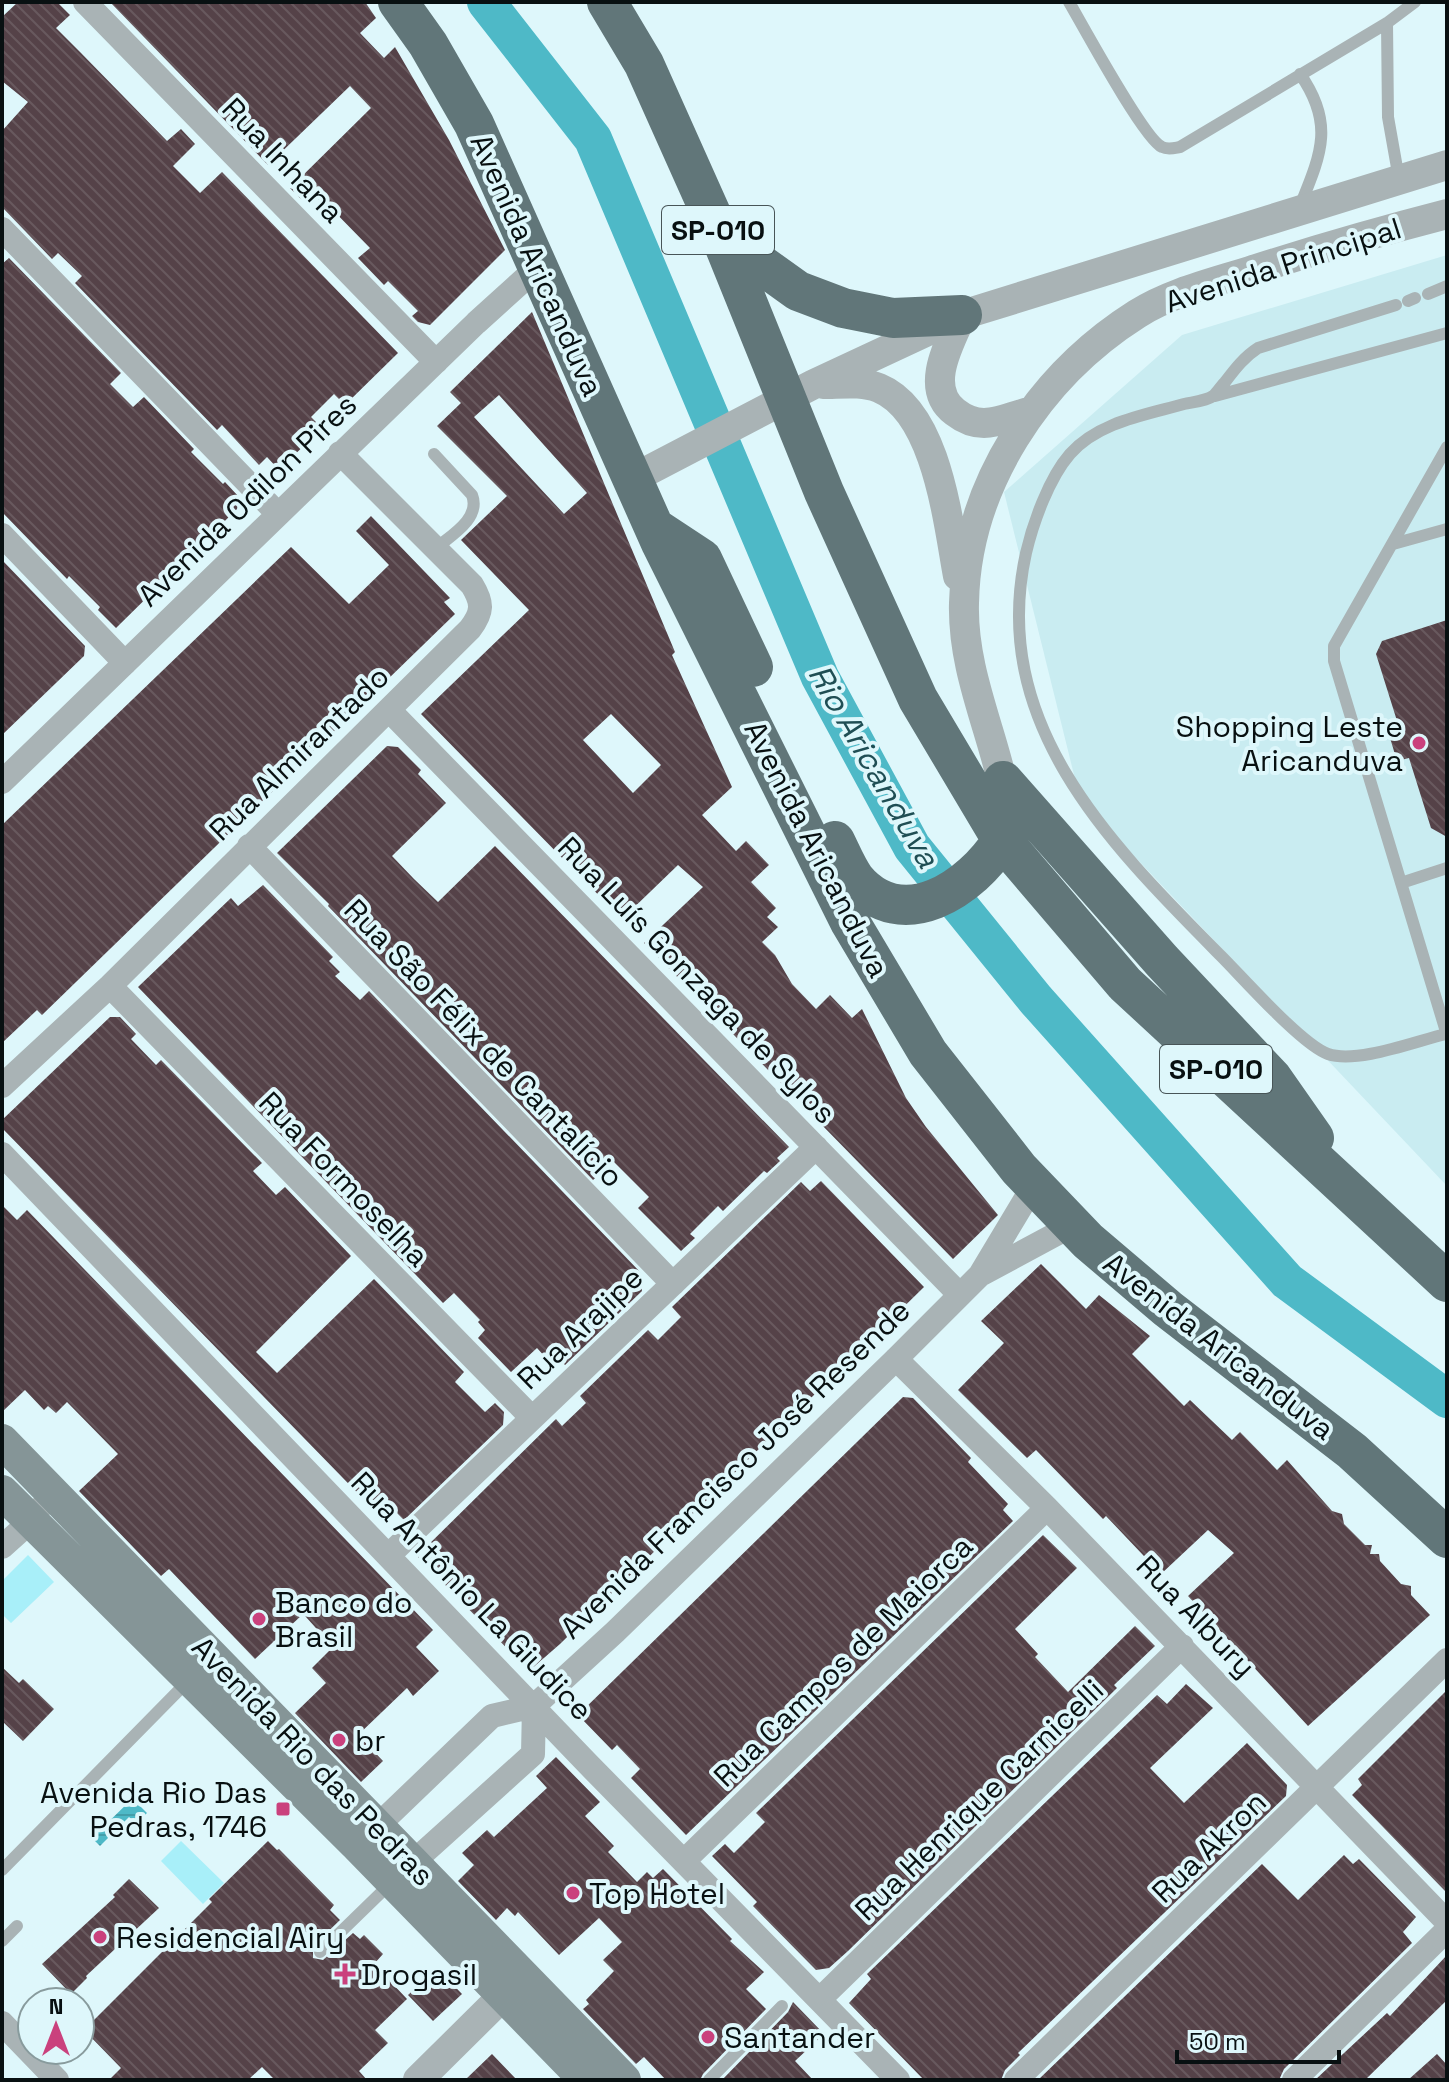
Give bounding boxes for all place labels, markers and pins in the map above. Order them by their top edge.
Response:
place label: Shopping Leste Aricanduva [1176,707,1403,780]
marker: Shopping Leste Aricanduva [1410,734,1428,752]
place label: Banco do Brasil [275,1583,413,1656]
marker: Banco do Brasil [250,1610,268,1628]
place label: br [355,1721,386,1760]
marker: br [330,1731,348,1749]
place label: Avenida Rio Das Pedras, 1746 [40,1773,267,1846]
marker: Avenida Rio Das Pedras, 1746 [274,1800,292,1818]
place label: Top Hotel [589,1874,725,1913]
marker: Top Hotel [564,1884,582,1902]
place label: Residencial Airy [116,1918,344,1957]
marker: Residencial Airy [91,1928,109,1946]
place label: Drogasil [361,1955,477,1994]
marker: Drogasil [336,1965,354,1983]
place label: Santander [724,2018,875,2057]
marker: Santander [699,2028,717,2046]

